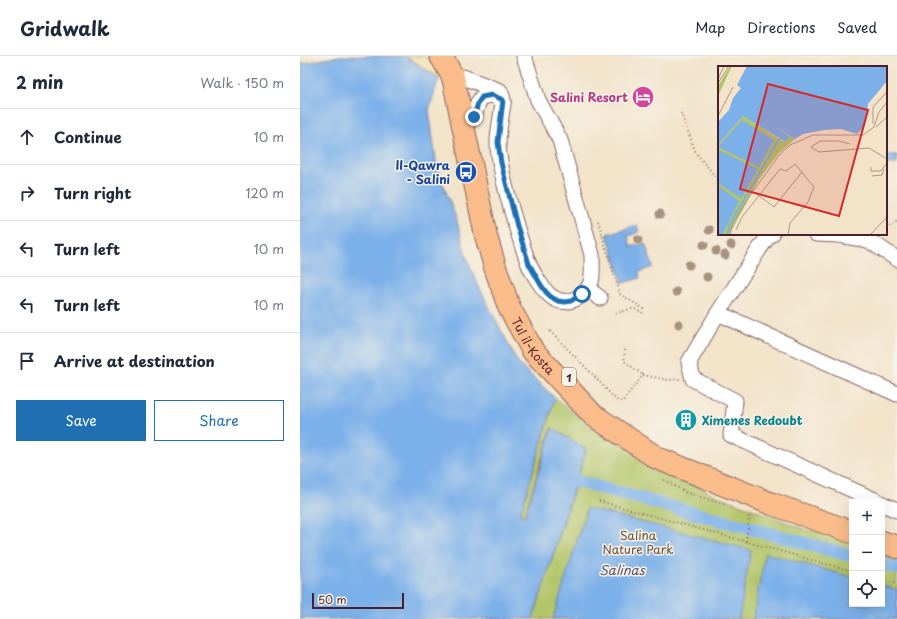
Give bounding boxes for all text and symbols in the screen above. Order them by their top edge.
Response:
text: Gridwalk [20,14,110,42]
text: Map [695,17,725,38]
text: Directions [747,17,815,38]
text: Saved [837,17,877,38]
inset map [718,66,887,235]
text: 2 min [16,69,63,95]
text: Walk · 150 m [200,73,284,92]
hotel icon: Salini Resort [630,84,656,110]
place label: Salini Resort [550,88,628,106]
route end [465,108,483,126]
text: Continue [54,125,122,148]
icon: ahead [16,126,38,148]
text: 10 m [254,127,284,146]
place label: Il-Qawra - Salini [395,156,451,188]
bus stop icon: Il-Qawra - Salini [453,159,479,185]
text: Turn right [54,181,131,204]
icon: right [16,182,38,204]
text: 120 m [245,183,284,202]
text: Turn left [54,237,120,260]
icon: left [16,238,38,260]
text: 10 m [254,239,284,258]
route start [573,285,591,303]
text: Turn left [54,293,120,316]
icon: left [16,294,38,316]
text: 10 m [254,295,284,314]
street label: Tul il-Kosta [507,314,560,378]
text: Arrive at destination [54,349,215,372]
icon: arrive [16,350,38,372]
road number: 1 [562,368,576,386]
button: Save [16,400,146,441]
button: Share [154,400,284,441]
building icon: Ximenes Redoubt [673,407,699,433]
place label: Ximenes Redoubt [702,411,803,429]
map controls [849,499,885,607]
button: + [849,499,885,535]
park label: Salina Nature Park [602,526,674,558]
button: − [849,535,885,571]
water label: Salinas [599,560,646,579]
button: locate [849,571,885,607]
scale bar [312,591,404,610]
text: 50 m [318,591,347,608]

